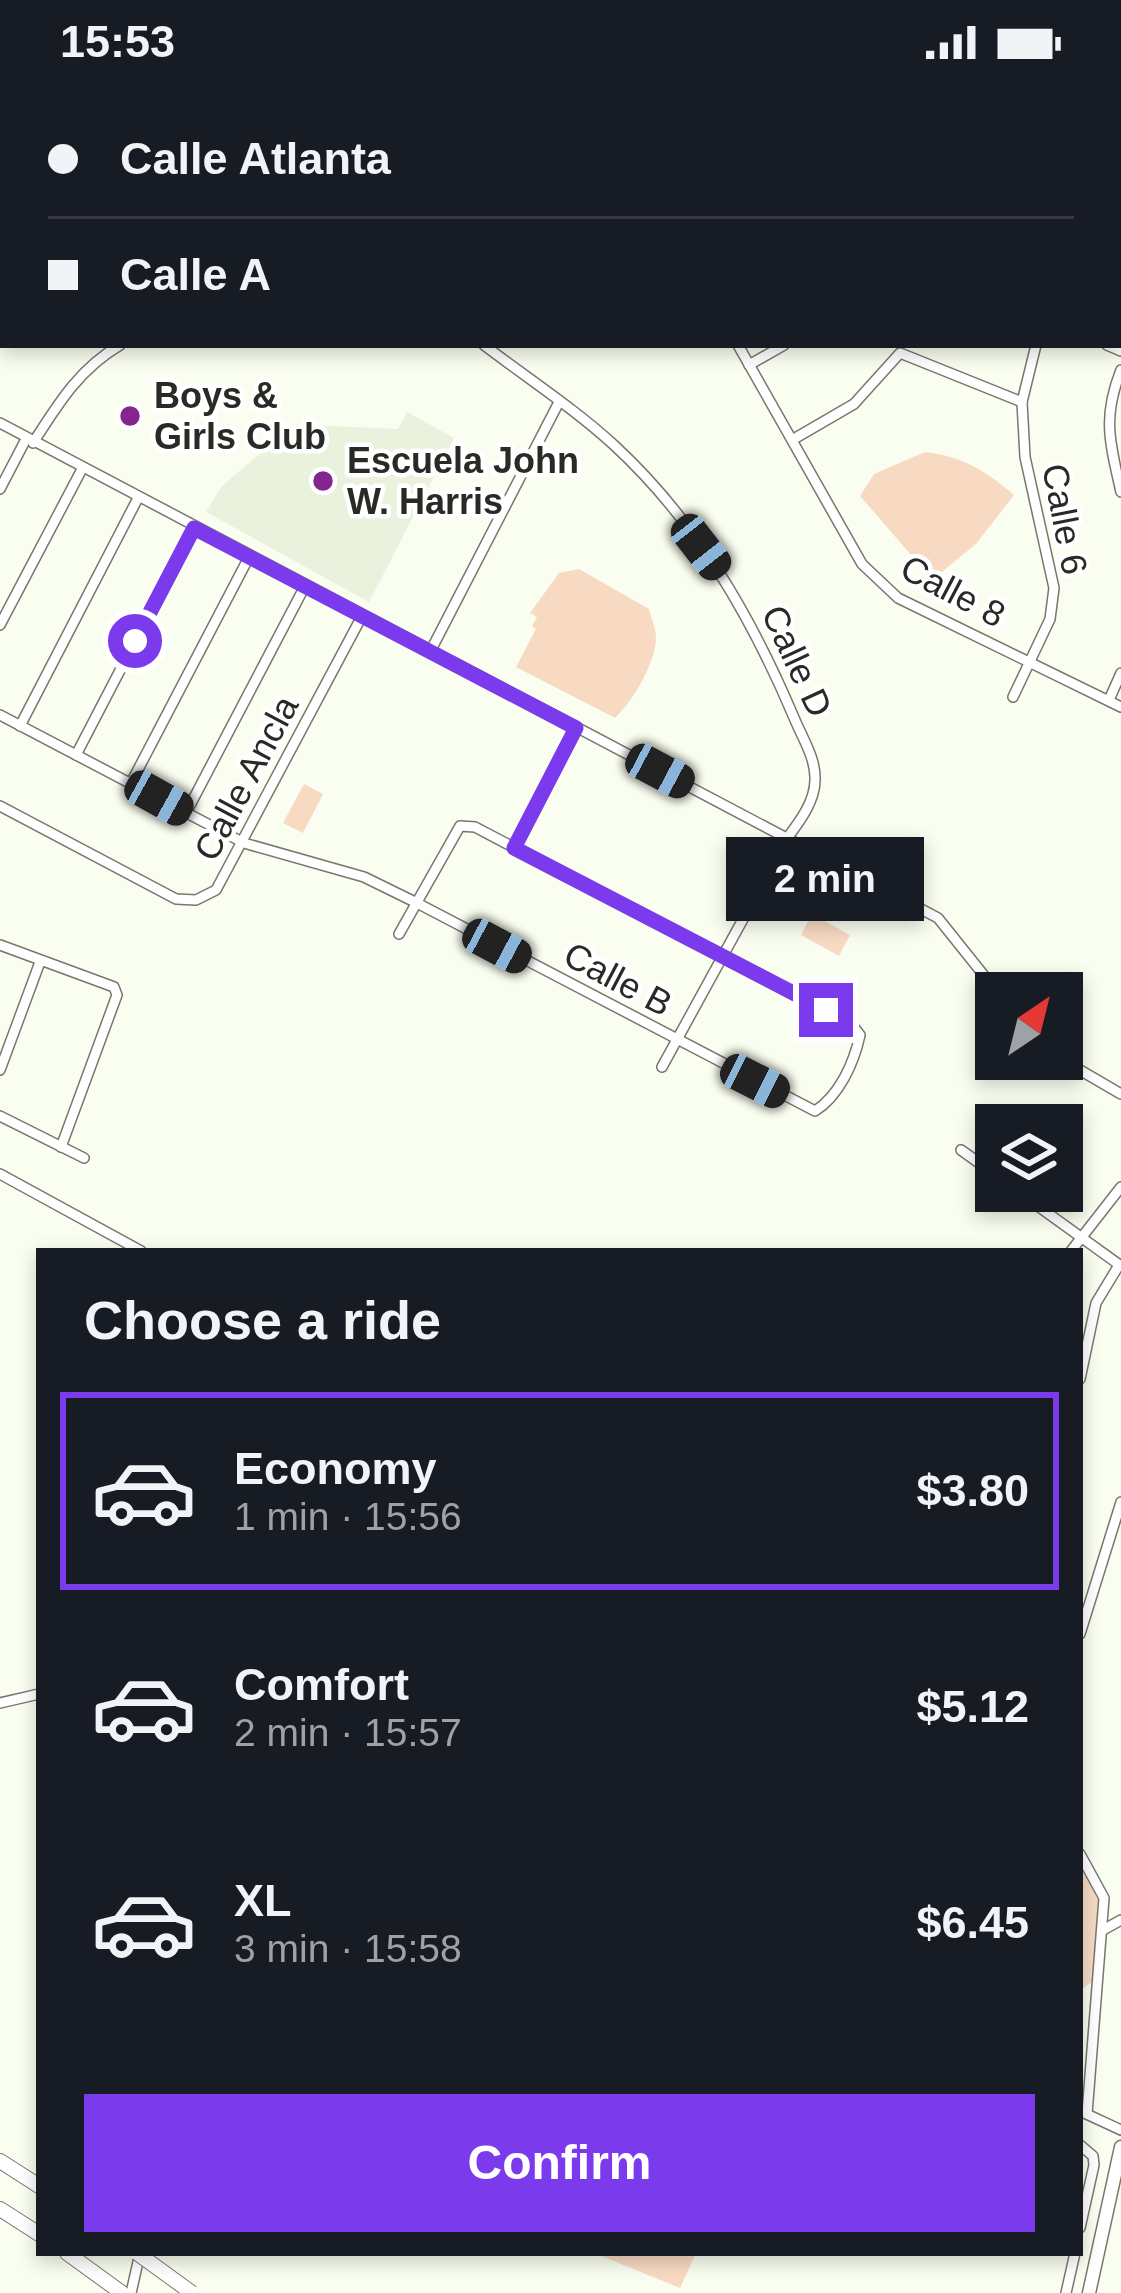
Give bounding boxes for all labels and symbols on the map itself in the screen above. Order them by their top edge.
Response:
place label: Boys & Girls Club [154,375,326,457]
marker: Boys & Girls Club [117,403,143,429]
place label: Escuela John W. Harris [347,440,579,522]
street label: Calle 6 [1034,460,1096,578]
marker: Escuela John W. Harris [310,468,336,494]
car [665,508,737,586]
street label: Calle 8 [894,547,1012,635]
street label: Calle D [753,599,841,723]
route start [108,614,162,668]
street label: Calle Ancla [186,688,307,867]
car [620,738,700,804]
car [119,765,199,831]
callout: 2 min [727,836,925,920]
car [457,913,537,979]
street label: Calle B [557,934,679,1024]
north arrow [975,972,1083,1080]
route end [799,983,853,1037]
car [715,1049,795,1113]

